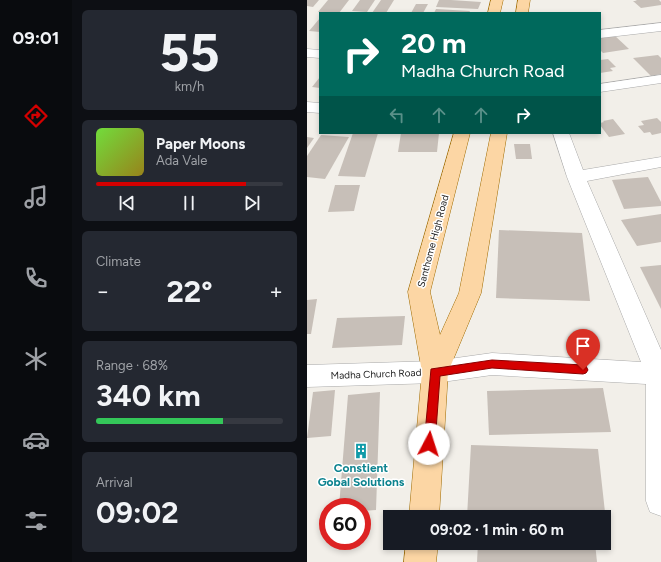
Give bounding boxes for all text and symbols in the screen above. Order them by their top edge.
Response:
text: 55 [159,22,220,84]
text: 20 m [401,26,466,60]
text: 09:01 [13,27,59,49]
icon: right [335,28,387,80]
text: Madha Church Road [401,60,564,82]
text: km/h [175,79,204,94]
icon: directions [22,102,50,130]
icon: left [386,104,408,126]
icon: ahead [428,104,450,126]
icon: ahead [470,104,492,126]
icon: right [512,104,534,126]
text: Paper Moons [156,135,245,153]
text: Ada Vale [156,153,207,168]
icon: music [22,183,50,211]
icon: previous [116,192,138,214]
icon: pause [178,192,200,214]
icon: next [241,192,263,214]
street label: Santhome High Road [414,193,452,289]
text: Climate [96,254,141,269]
icon: phone [22,264,50,292]
text: 22° [166,273,213,310]
text: − [96,278,110,305]
text: + [269,278,283,305]
pin [566,329,600,370]
icon: arrive [572,335,594,357]
icon: climate [22,345,50,373]
text: Range · 68% [96,358,168,373]
street label: Madha Church Road [330,366,422,382]
text: 340 km [96,377,201,414]
position arrow [408,423,450,465]
icon: car [22,426,50,454]
building icon: Constient Gobal Solutions [352,442,370,460]
place label: Constient Gobal Solutions [318,461,405,489]
text: Arrival [96,475,133,490]
text: 09:02 [96,494,179,531]
speed limit sign: 60 [319,498,371,550]
icon: filters [22,507,50,535]
text: 09:02 · 1 min · 60 m [430,521,564,539]

